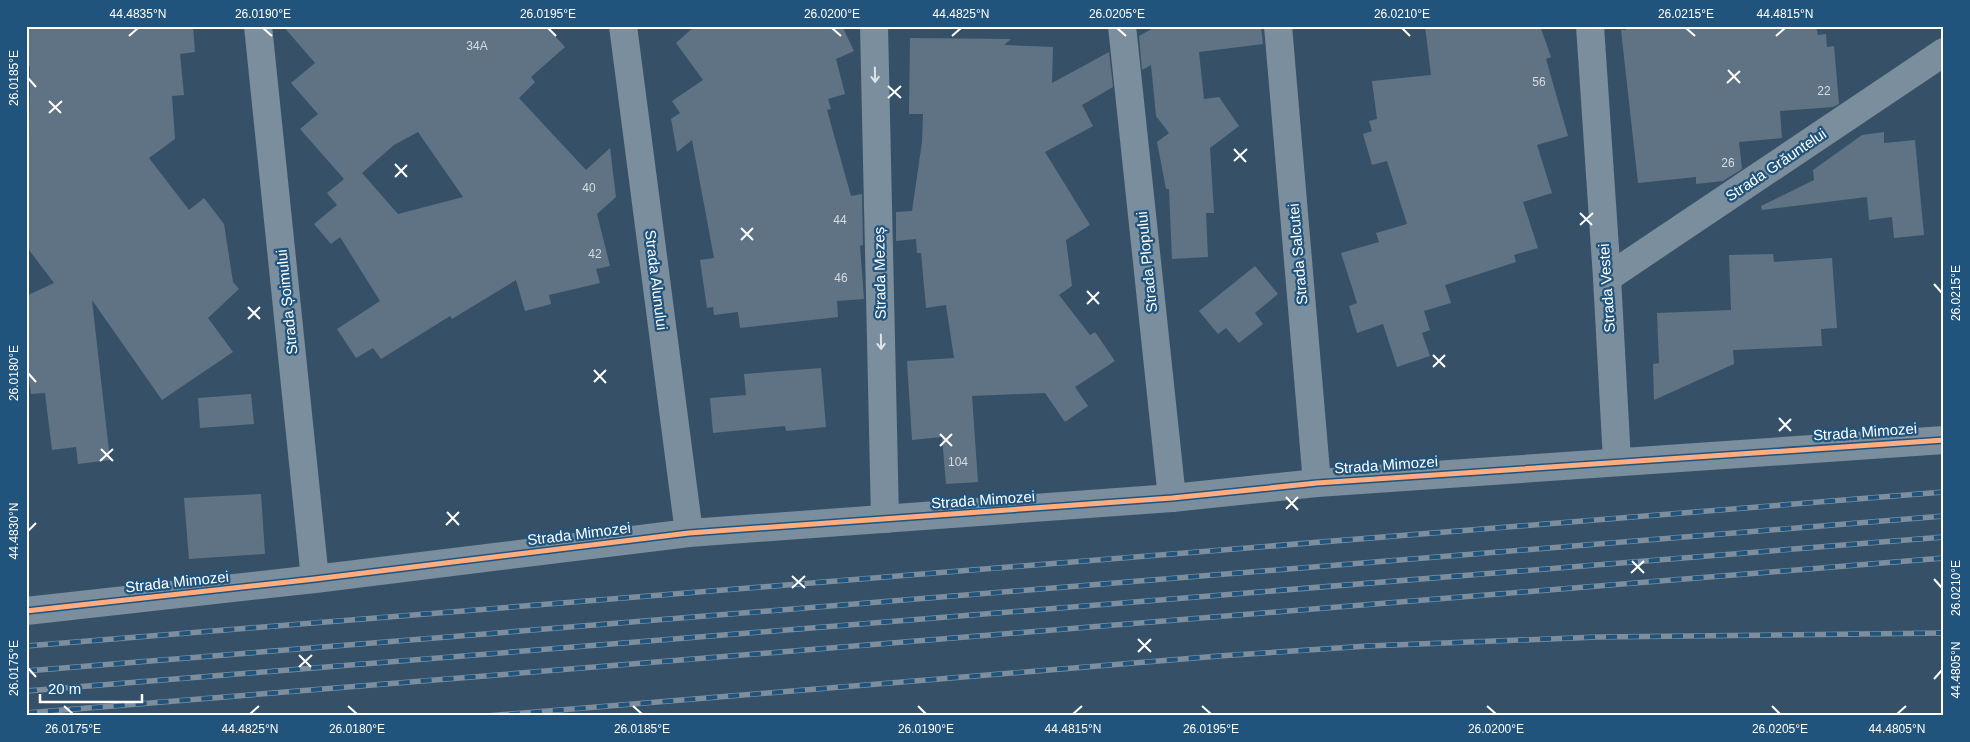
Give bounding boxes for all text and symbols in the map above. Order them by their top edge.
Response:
text: 44.4835°N [110,7,166,21]
text: 26.0190°E [235,7,291,21]
text: 26.0195°E [520,7,576,21]
text: 26.0200°E [804,7,860,21]
text: 44.4825°N [933,7,989,21]
text: 26.0205°E [1089,7,1145,21]
text: 26.0210°E [1374,7,1430,21]
text: 26.0215°E [1658,7,1714,21]
text: 44.4815°N [1757,7,1813,21]
house number: 34A [466,39,488,53]
text: 26.0185°E [7,50,21,106]
one-way arrow [871,67,880,83]
house number: 56 [1532,75,1546,89]
house number: 22 [1817,84,1831,98]
street label: Strada Grăuntelui [1722,125,1829,205]
house number: 26 [1721,156,1735,170]
house number: 40 [582,181,596,195]
street label: Strada Salcutei [1285,203,1310,305]
street label: Strada Plopului [1133,211,1160,314]
house number: 44 [833,213,847,227]
street label: Strada Mezeș [870,227,889,319]
street label: Strada Alunului [642,229,671,331]
street label: Strada Vestei [1595,243,1618,333]
house number: 42 [588,247,602,261]
street label: Strada Șoimului [273,249,300,356]
text: 26.0215°E [1949,265,1963,321]
house number: 46 [834,271,848,285]
one-way arrow [876,334,886,350]
text: 26.0180°E [7,345,21,401]
street label: Strada Mimozei [1812,419,1918,444]
street label: Strada Mimozei [1333,452,1439,477]
house number: 104 [948,455,968,469]
street label: Strada Mimozei [930,487,1036,512]
text: 44.4830°N [7,503,21,559]
street label: Strada Mimozei [526,519,632,548]
text: 26.0210°E [1949,560,1963,616]
street label: Strada Mimozei [124,568,230,595]
text: 26.0175°E [7,640,21,696]
text: 44.4805°N [1949,642,1963,698]
scale bar [40,672,142,704]
text: 20 m [48,680,81,697]
text: 26.0175°E [45,722,101,736]
text: 44.4825°N [222,722,278,736]
text: 26.0180°E [329,722,385,736]
text: 26.0185°E [614,722,670,736]
text: 26.0190°E [898,722,954,736]
text: 44.4815°N [1045,722,1101,736]
text: 26.0195°E [1183,722,1239,736]
text: 26.0200°E [1468,722,1524,736]
text: 26.0205°E [1752,722,1808,736]
text: 44.4805°N [1869,722,1925,736]

